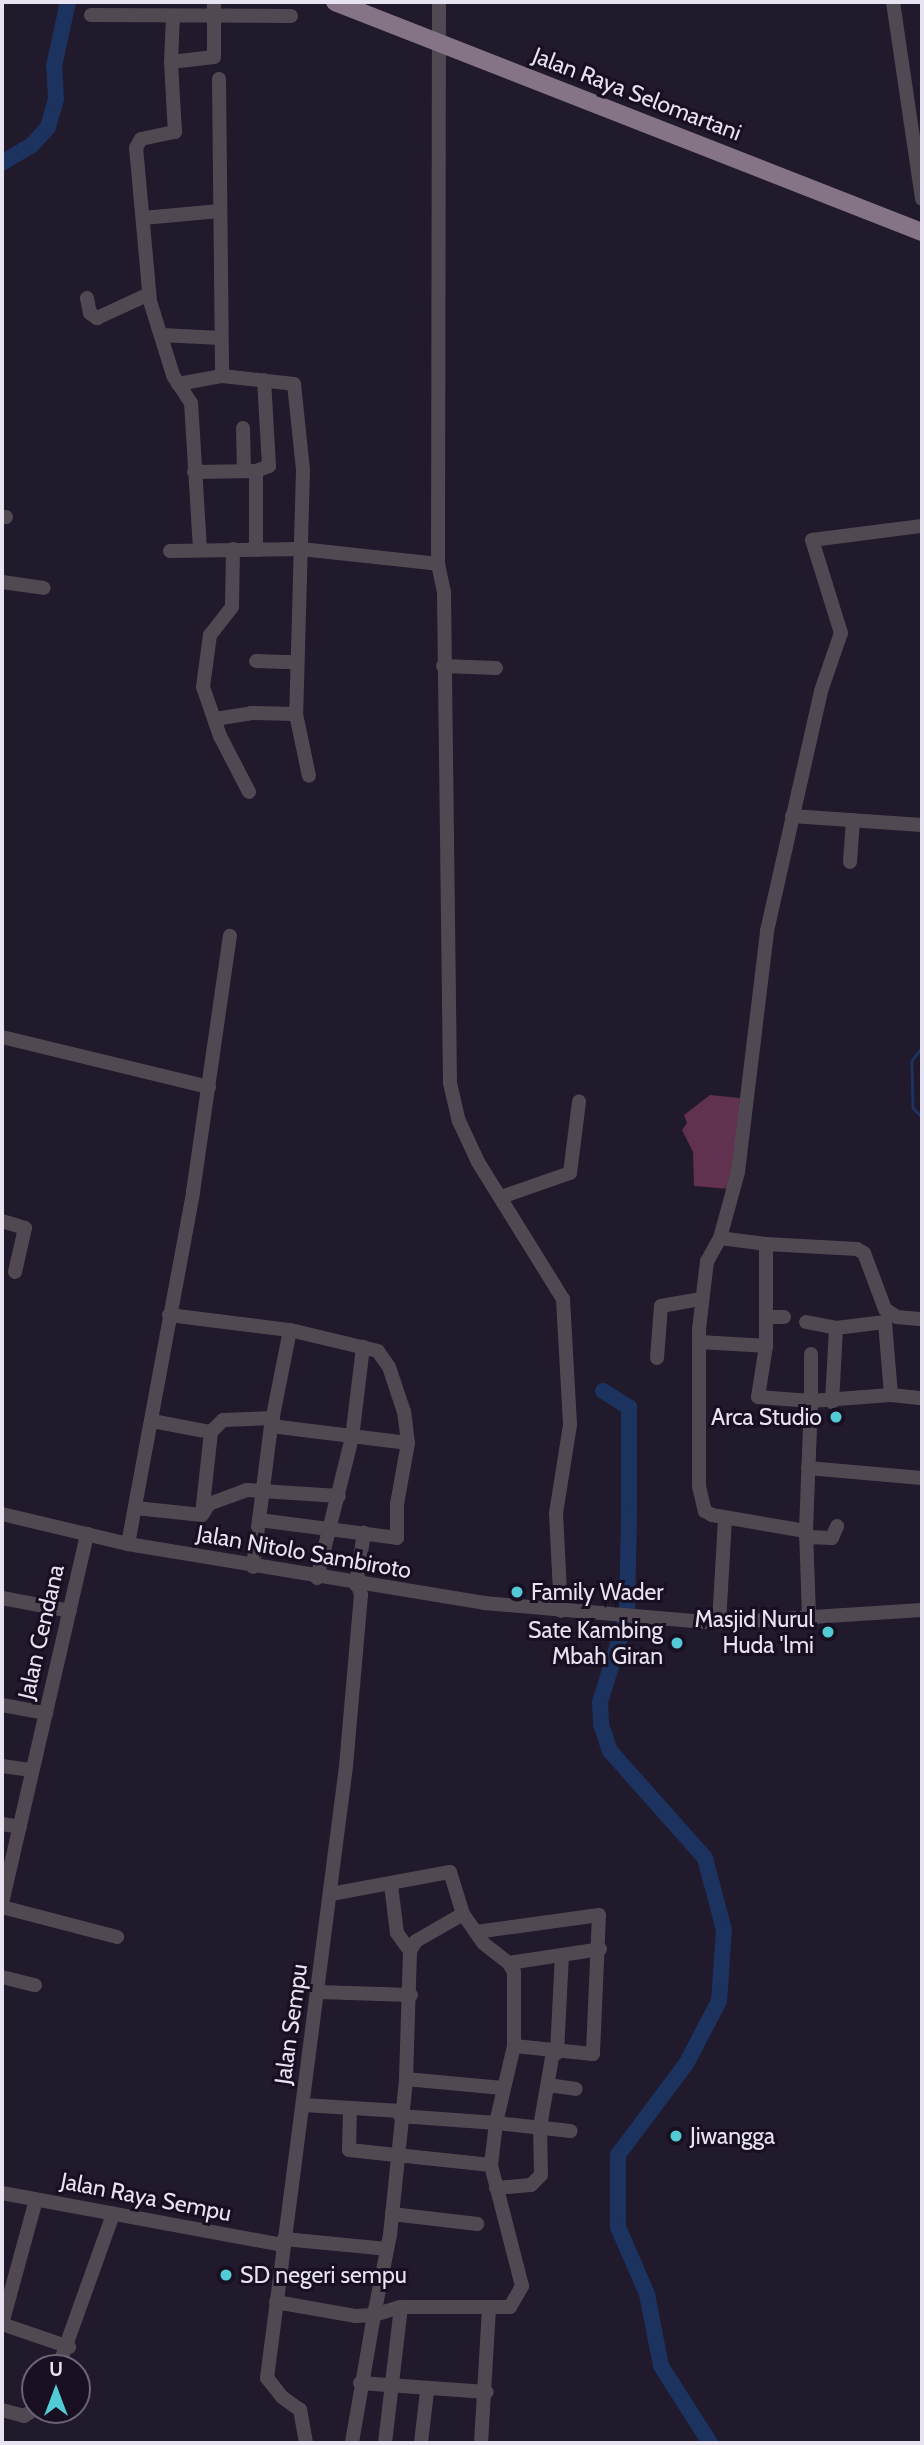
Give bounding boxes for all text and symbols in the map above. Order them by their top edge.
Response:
street label: Jalan Raya Selomartani [529,41,745,147]
place label: Arca Studio [711,1403,822,1431]
marker: Arca Studio [828,1409,844,1425]
street label: Jalan Nitolo Sambiroto [194,1520,414,1584]
street label: Jalan Cendana [12,1562,70,1702]
place label: Family Wader [531,1578,664,1606]
marker: Family Wader [509,1584,525,1600]
place label: Masjid Nurul Huda 'lmi [694,1605,814,1659]
place label: Sate Kambing Mbah Giran [528,1616,663,1670]
marker: Masjid Nurul Huda 'lmi [820,1624,836,1640]
marker: Sate Kambing Mbah Giran [669,1635,685,1651]
street label: Jalan Sempu [269,1962,313,2086]
place label: Jiwangga [690,2122,775,2150]
marker: Jiwangga [668,2128,684,2144]
street label: Jalan Raya Sempu [58,2167,234,2227]
place label: SD negeri sempu [240,2261,407,2289]
marker: SD negeri sempu [218,2267,234,2283]
north arrow [21,2354,91,2424]
text: U [49,2358,63,2381]

